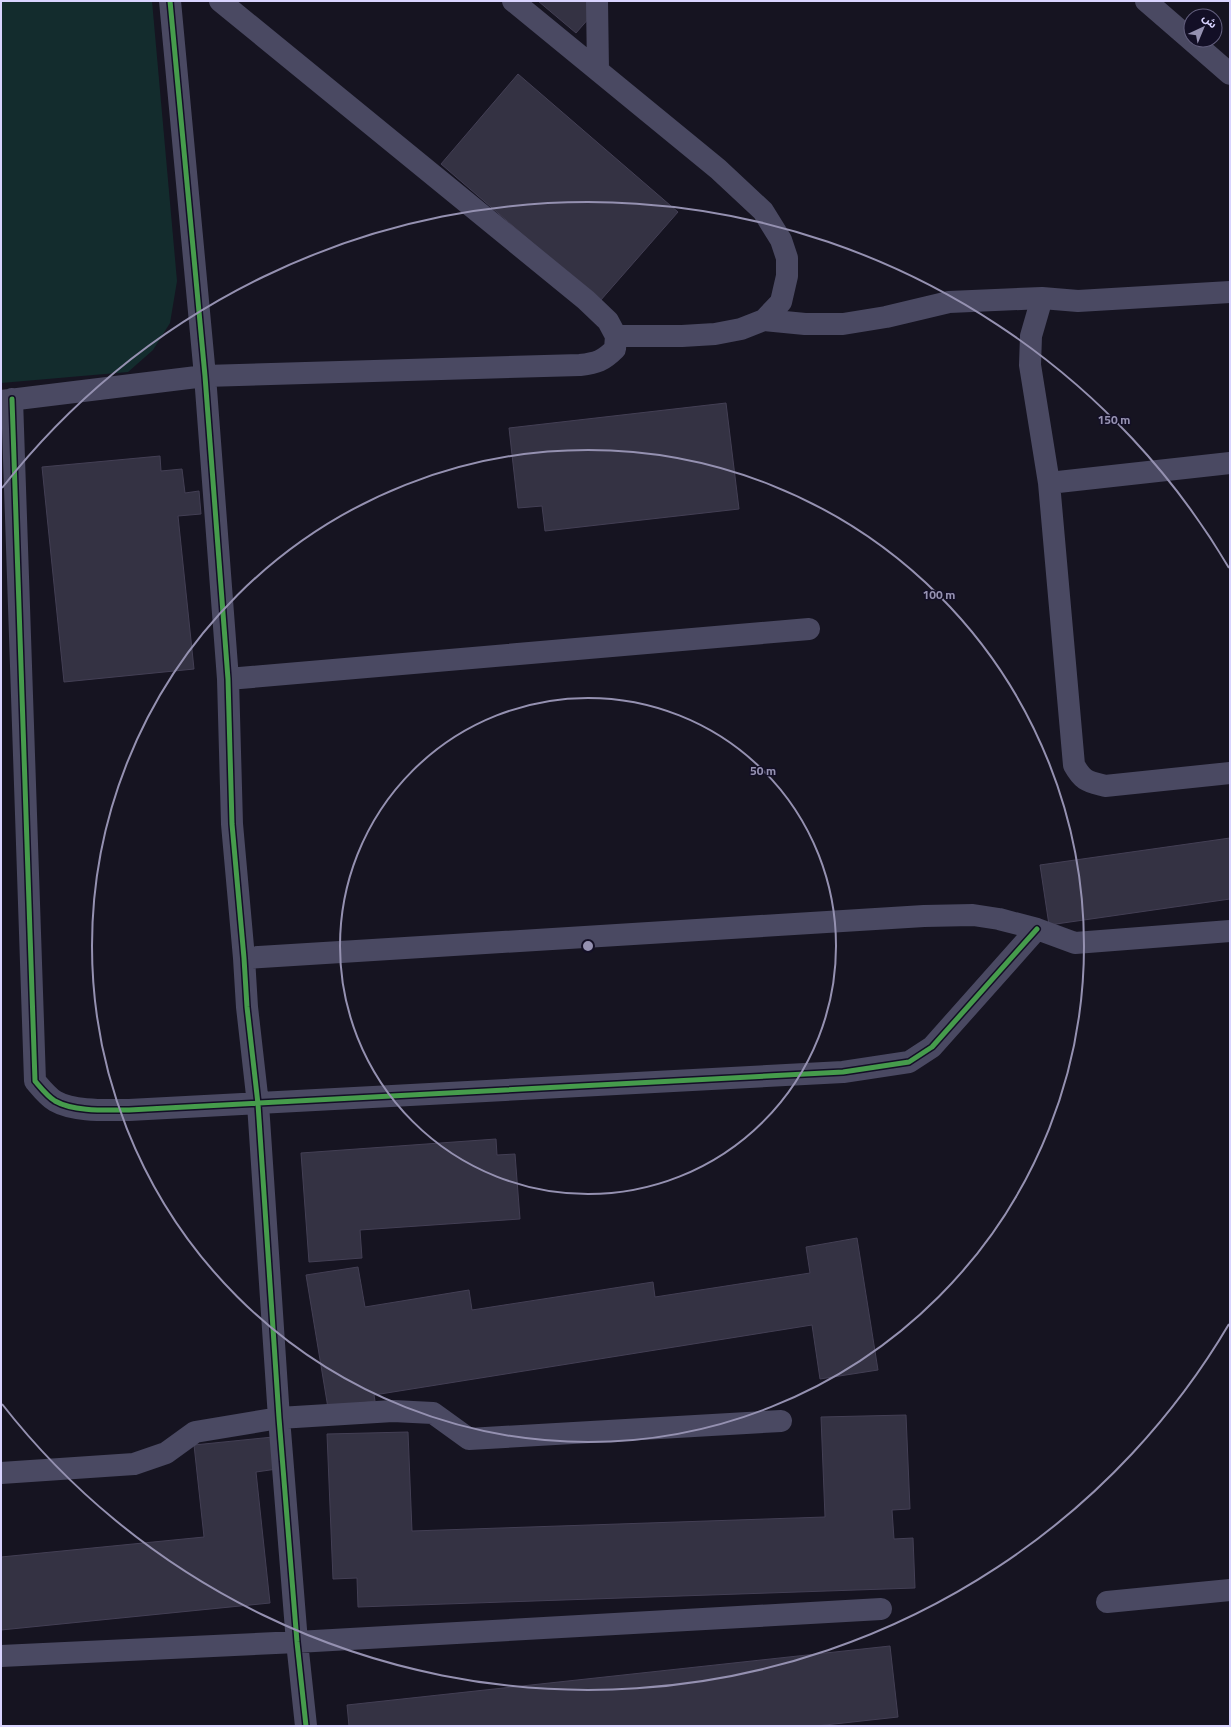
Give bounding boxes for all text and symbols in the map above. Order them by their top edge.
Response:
north arrow [1183,8,1223,48]
text: ش [1199,10,1221,32]
text: 150 m [1098,410,1130,429]
text: 100 m [923,585,955,604]
text: 50 m [750,761,776,780]
centre of rings [581,939,595,953]

